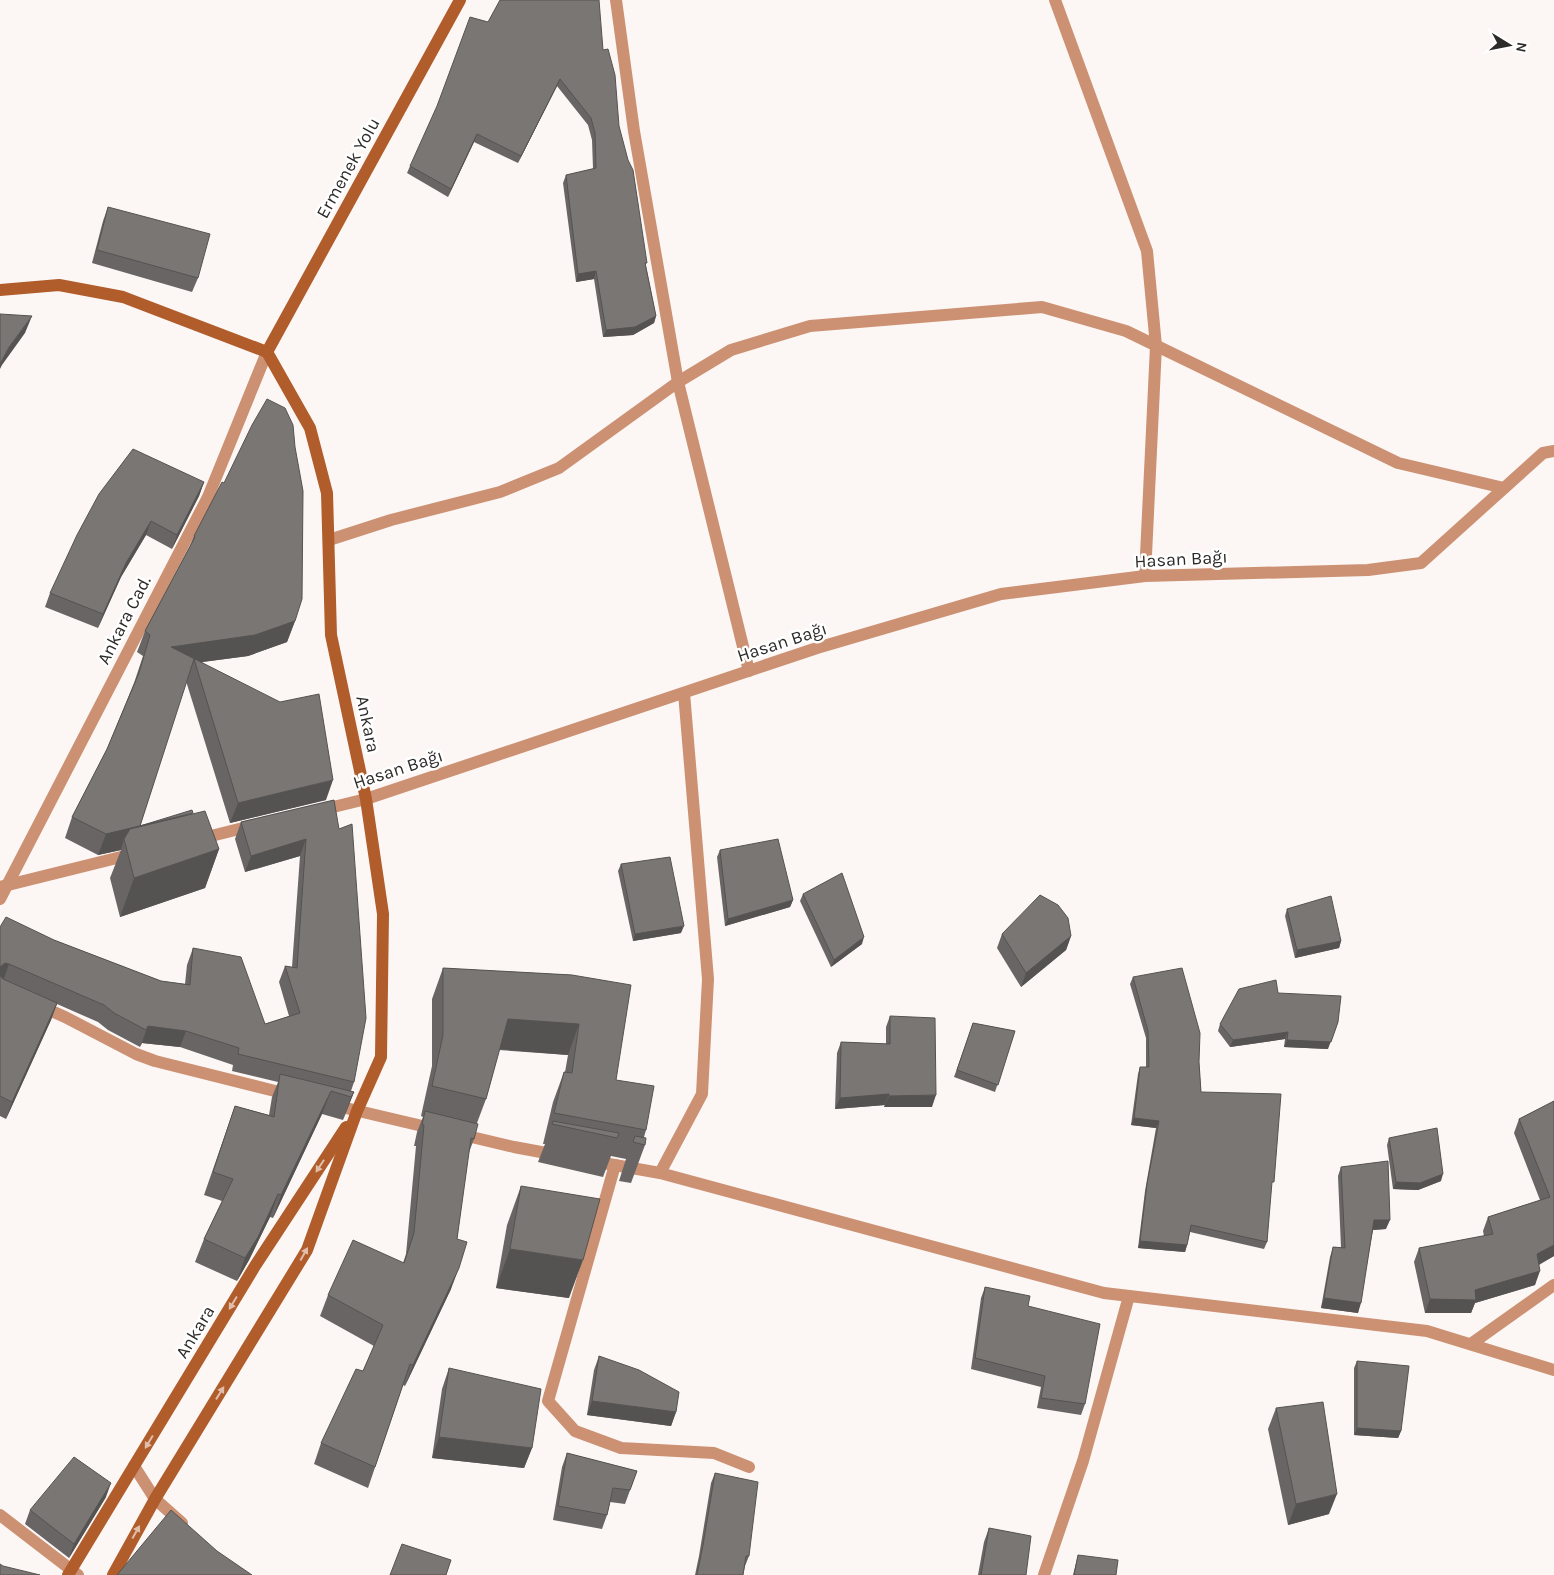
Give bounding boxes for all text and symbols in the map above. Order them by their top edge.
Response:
north arrow [1484,20,1534,70]
text: N [1512,41,1531,54]
street label: Ermenek Yolu [311,114,385,222]
street label: Hasan Bağı [1134,546,1228,572]
street label: Ankara Cad. [92,572,156,668]
street label: Hasan Bağı [734,617,830,667]
street label: Ankara [351,693,385,755]
street label: Hasan Bağı [350,744,446,794]
one-way arrow [315,1159,325,1173]
one-way arrow [300,1247,309,1261]
one-way arrow [228,1296,237,1309]
street label: Ankara [171,1302,219,1362]
one-way arrow [215,1386,224,1399]
one-way arrow [144,1435,153,1449]
one-way arrow [132,1525,141,1539]

